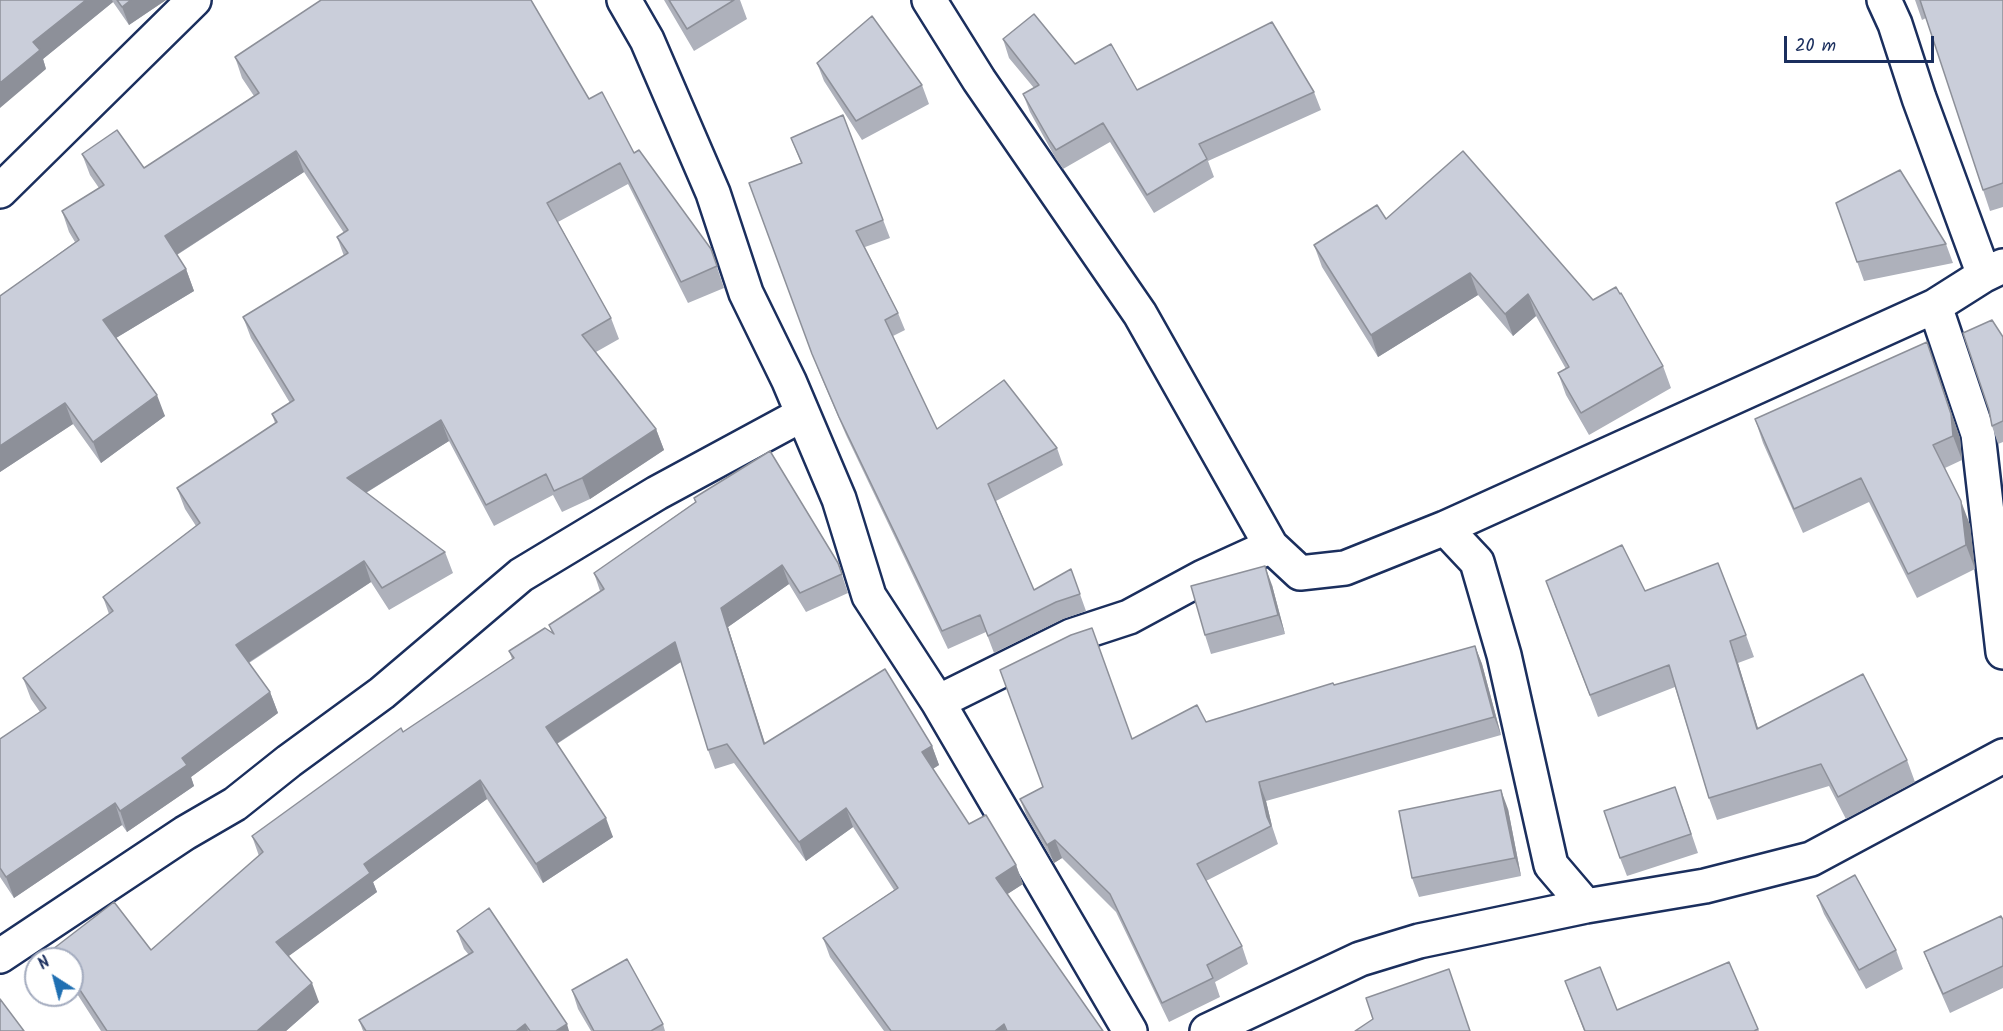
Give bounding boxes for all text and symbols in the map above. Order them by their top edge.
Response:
scale bar [1787,24,1937,62]
text: 20 m [1795,32,1836,61]
north arrow [24,947,84,1007]
text: N [33,951,56,977]

